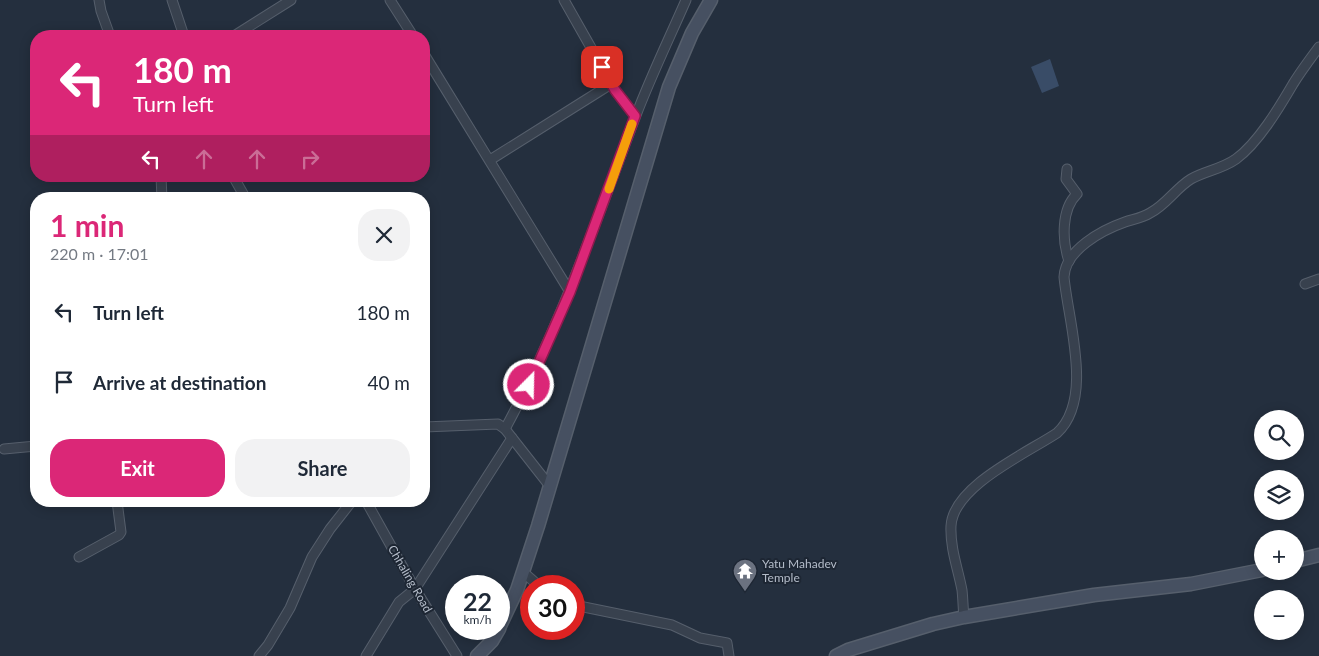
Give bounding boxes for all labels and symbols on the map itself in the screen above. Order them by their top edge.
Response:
pin [581,46,623,88]
position arrow [502,358,554,410]
street label: Chhaling Road [385,542,436,615]
place label: Yatu Mahadev Temple [762,556,838,585]
temple icon: Yatu Mahadev Temple [732,558,758,592]
speed limit sign: 30 [520,575,585,640]

